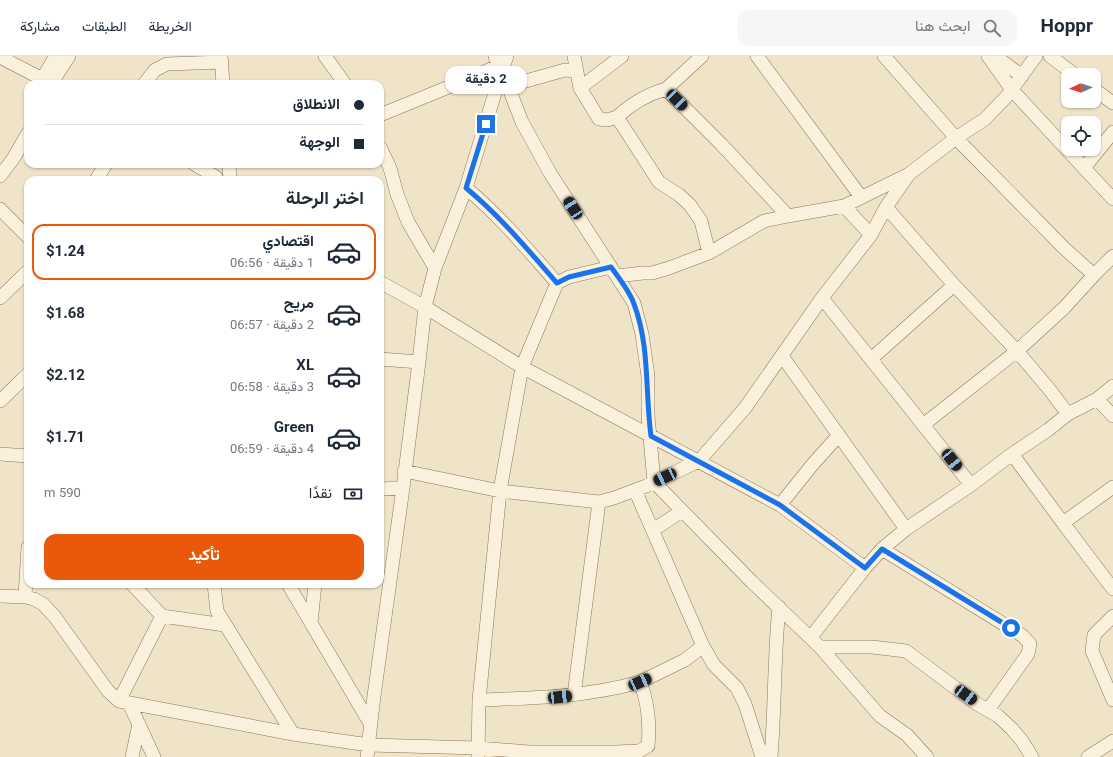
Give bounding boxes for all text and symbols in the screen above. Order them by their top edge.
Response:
search box [737,10,1017,46]
text: Hoppr [1041,13,1093,42]
text: ابحث هنا [915,16,971,39]
text: مشاركة [20,17,60,39]
text: الطبقات [82,17,126,39]
text: الخريطة [148,17,192,39]
icon: search [981,17,1003,39]
callout: 2 دقيقة [445,66,527,94]
north arrow [1061,68,1101,108]
map controls [1061,68,1101,156]
text: 2 دقيقة [465,70,507,90]
car [664,87,690,113]
text: الانطلاق [293,94,340,117]
route end [477,115,495,133]
button: locate [1061,116,1101,156]
text: الوجهة [299,132,340,155]
text: اختر الرحلة [286,186,364,214]
car [561,195,585,221]
text: اقتصادي [262,231,314,254]
icon: car [326,234,362,270]
text: $1.24 [46,241,85,264]
text: 1 دقيقة · 06:56 [230,254,314,274]
text: مريح [284,293,314,316]
icon: car [326,296,362,332]
text: $1.68 [46,303,85,326]
text: 2 دقيقة · 06:57 [230,316,314,336]
text: XL [296,355,314,378]
icon: car [326,358,362,394]
text: $2.12 [46,365,85,388]
text: 3 دقيقة · 06:58 [230,378,314,398]
text: Green [274,417,314,440]
icon: car [326,420,362,456]
text: $1.71 [46,427,85,450]
text: 4 دقيقة · 06:59 [230,440,314,460]
car [940,447,964,473]
car [652,466,678,488]
text: نقدًا [309,483,332,506]
icon: cash [342,483,364,505]
text: 590 m [44,484,81,504]
button: تأكيد [44,534,364,580]
route start [1002,619,1020,637]
car [627,672,653,692]
car [953,683,979,707]
car [547,690,573,704]

